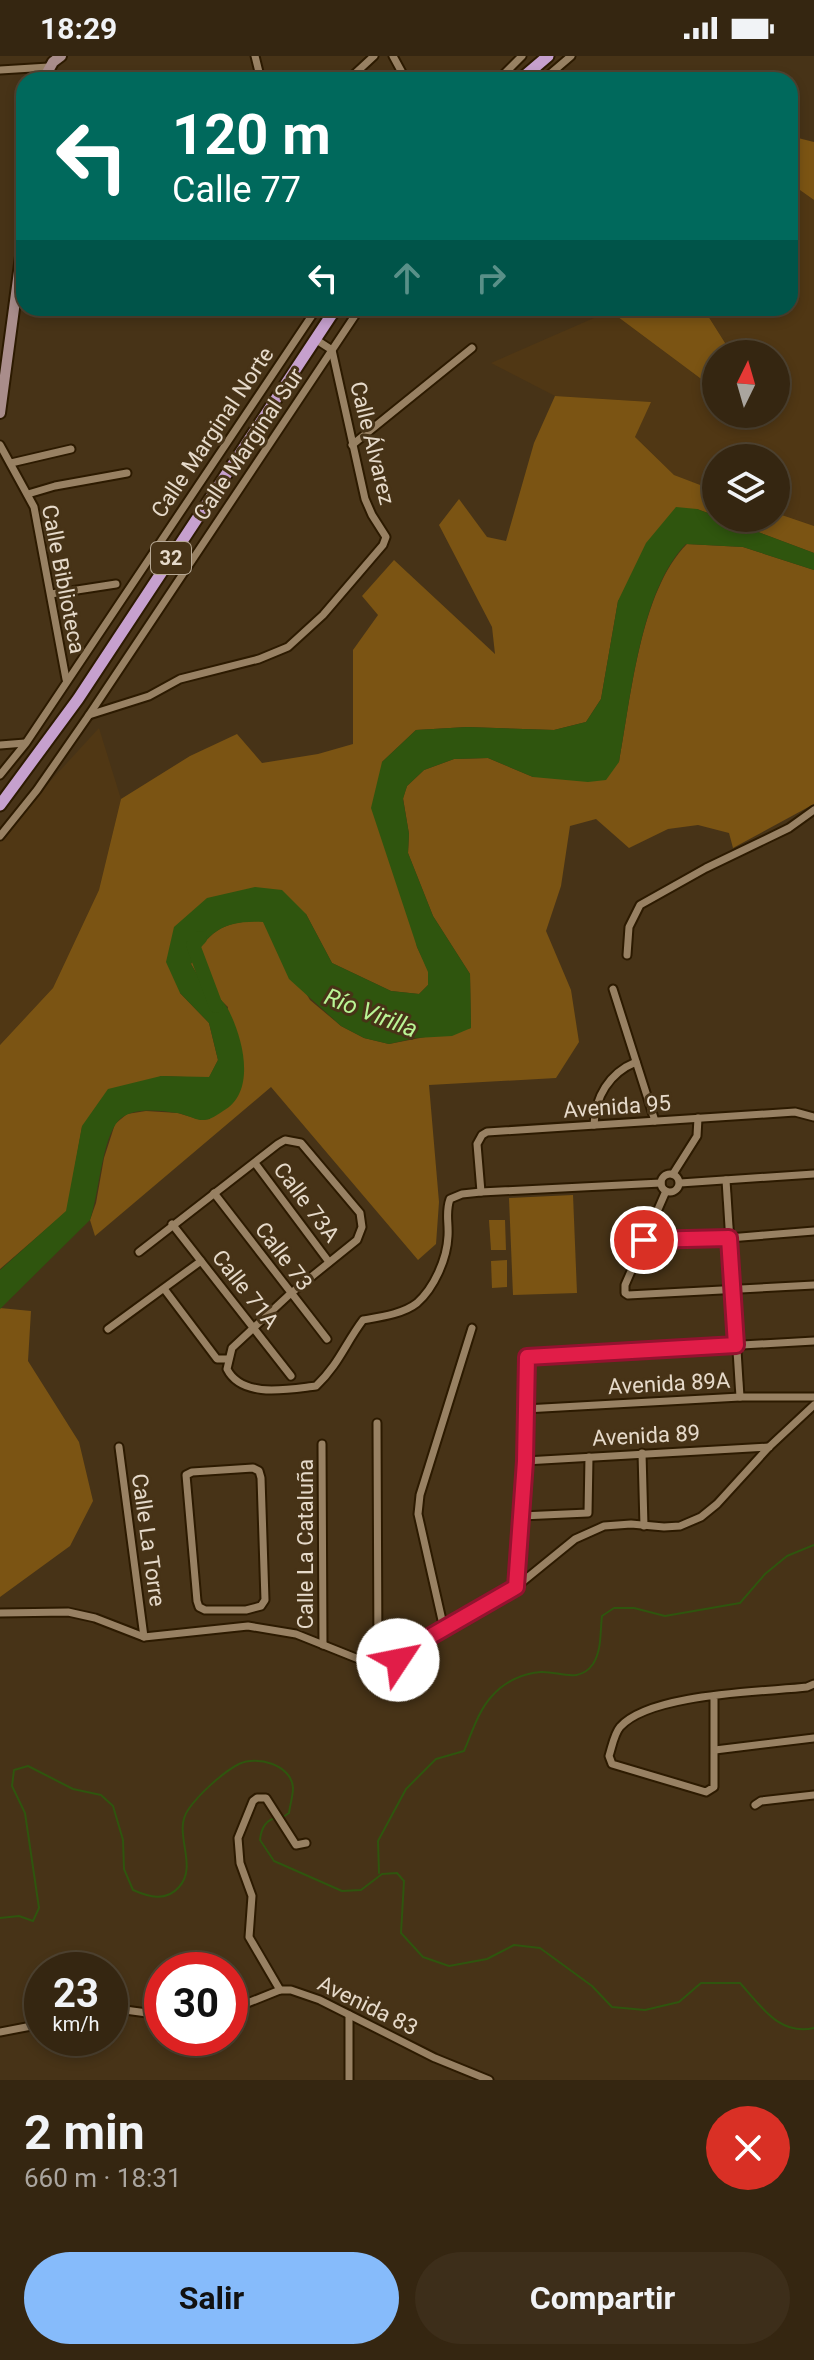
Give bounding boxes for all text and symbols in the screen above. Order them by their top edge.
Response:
text: 18:29 [40,11,117,46]
text: 120 m [172,102,331,168]
icon: left [40,104,144,208]
text: Calle 77 [172,169,301,211]
icon: left [301,256,345,300]
icon: ahead [385,256,429,300]
icon: right [469,256,513,300]
north arrow [702,340,790,428]
map controls [702,340,790,532]
street label: Calle Marginal Norte [146,342,279,522]
street label: Calle Marginal Sur [188,363,309,525]
street label: Calle Álvarez [345,379,400,507]
button: layers [702,444,790,532]
street label: Calle Biblioteca [37,503,90,656]
road number: 32 [151,542,191,574]
water label: Río Virilla [321,982,421,1044]
street label: Avenida 95 [562,1090,672,1123]
street label: Calle 73A [269,1158,345,1248]
pin [610,1206,678,1274]
street label: Calle 73 [250,1217,317,1295]
icon: arrive [622,1218,666,1262]
street label: Calle 71A [207,1245,285,1334]
street label: Avenida 89A [607,1368,731,1399]
street label: Avenida 89 [591,1420,701,1451]
street label: Calle La Cataluña [293,1459,318,1629]
street label: Calle La Torre [127,1472,170,1608]
position arrow [356,1618,440,1702]
speed limit sign: 30 [144,1952,248,2056]
text: 23 [53,1970,99,2017]
street label: Avenida 83 [314,1971,422,2040]
text: km/h [53,2012,99,2036]
text: 2 min [24,2104,145,2161]
button: close [706,2106,790,2190]
text: 660 m · 18:31 [24,2163,182,2193]
button: Salir [24,2252,399,2344]
button: Compartir [415,2252,790,2344]

